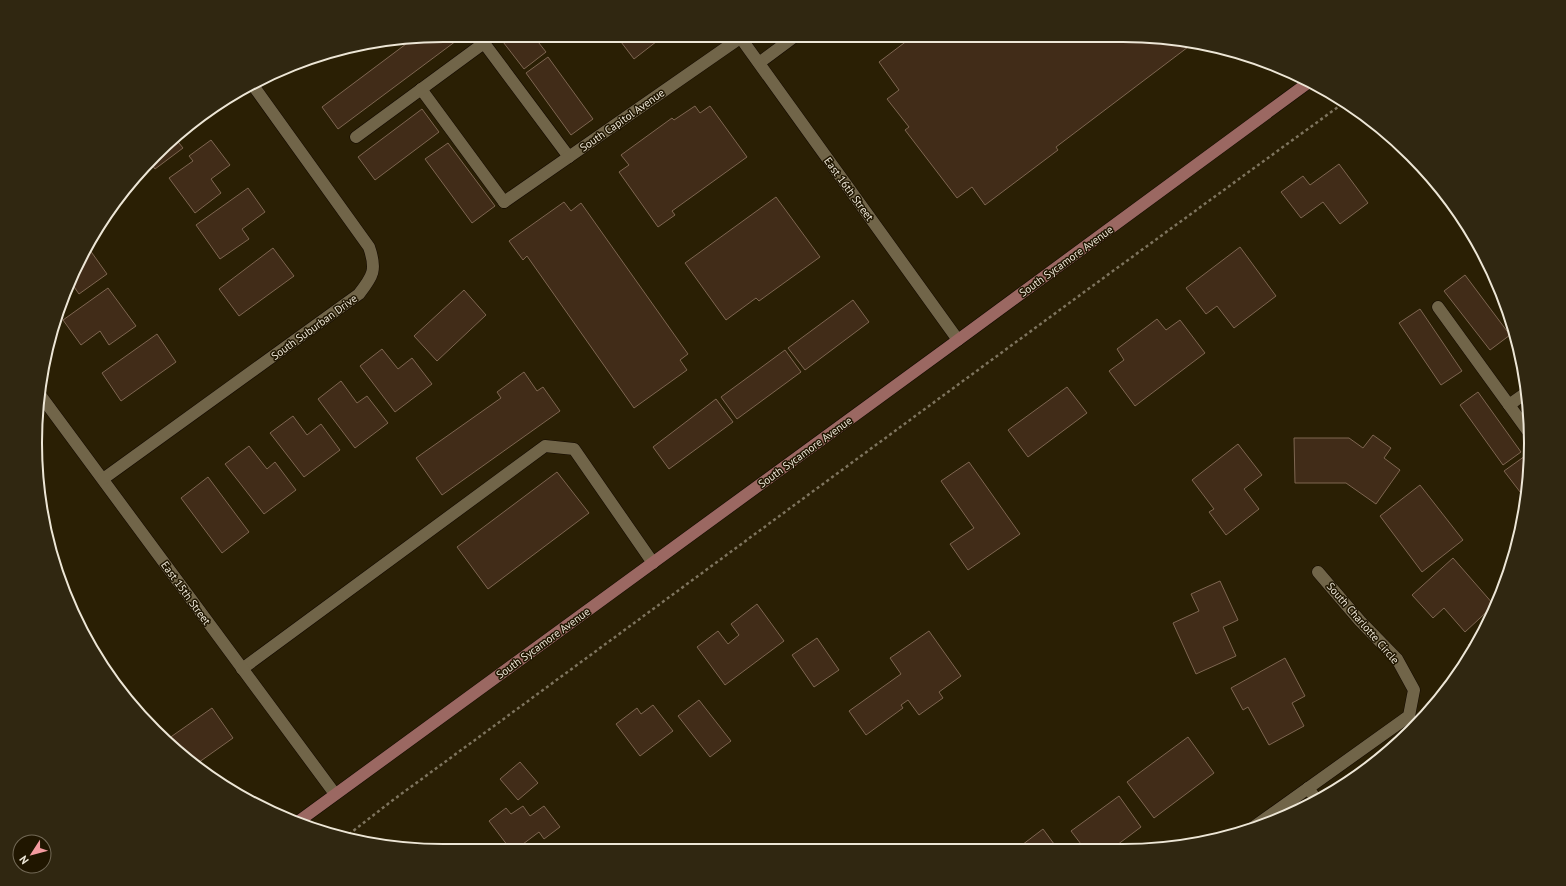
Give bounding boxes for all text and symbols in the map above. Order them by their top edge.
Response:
street label: South Capitol Avenue [577,85,667,155]
street label: East 16th Street [821,154,877,224]
street label: South Sycamore Avenue [1016,222,1116,300]
street label: South Suburban Drive [268,291,360,363]
street label: South Sycamore Avenue [755,413,855,491]
street label: East 15th Street [158,558,214,628]
street label: South Charlotte Circle [1324,579,1403,667]
street label: South Sycamore Avenue [493,604,593,682]
north arrow [12,834,52,874]
text: N [16,853,32,867]

